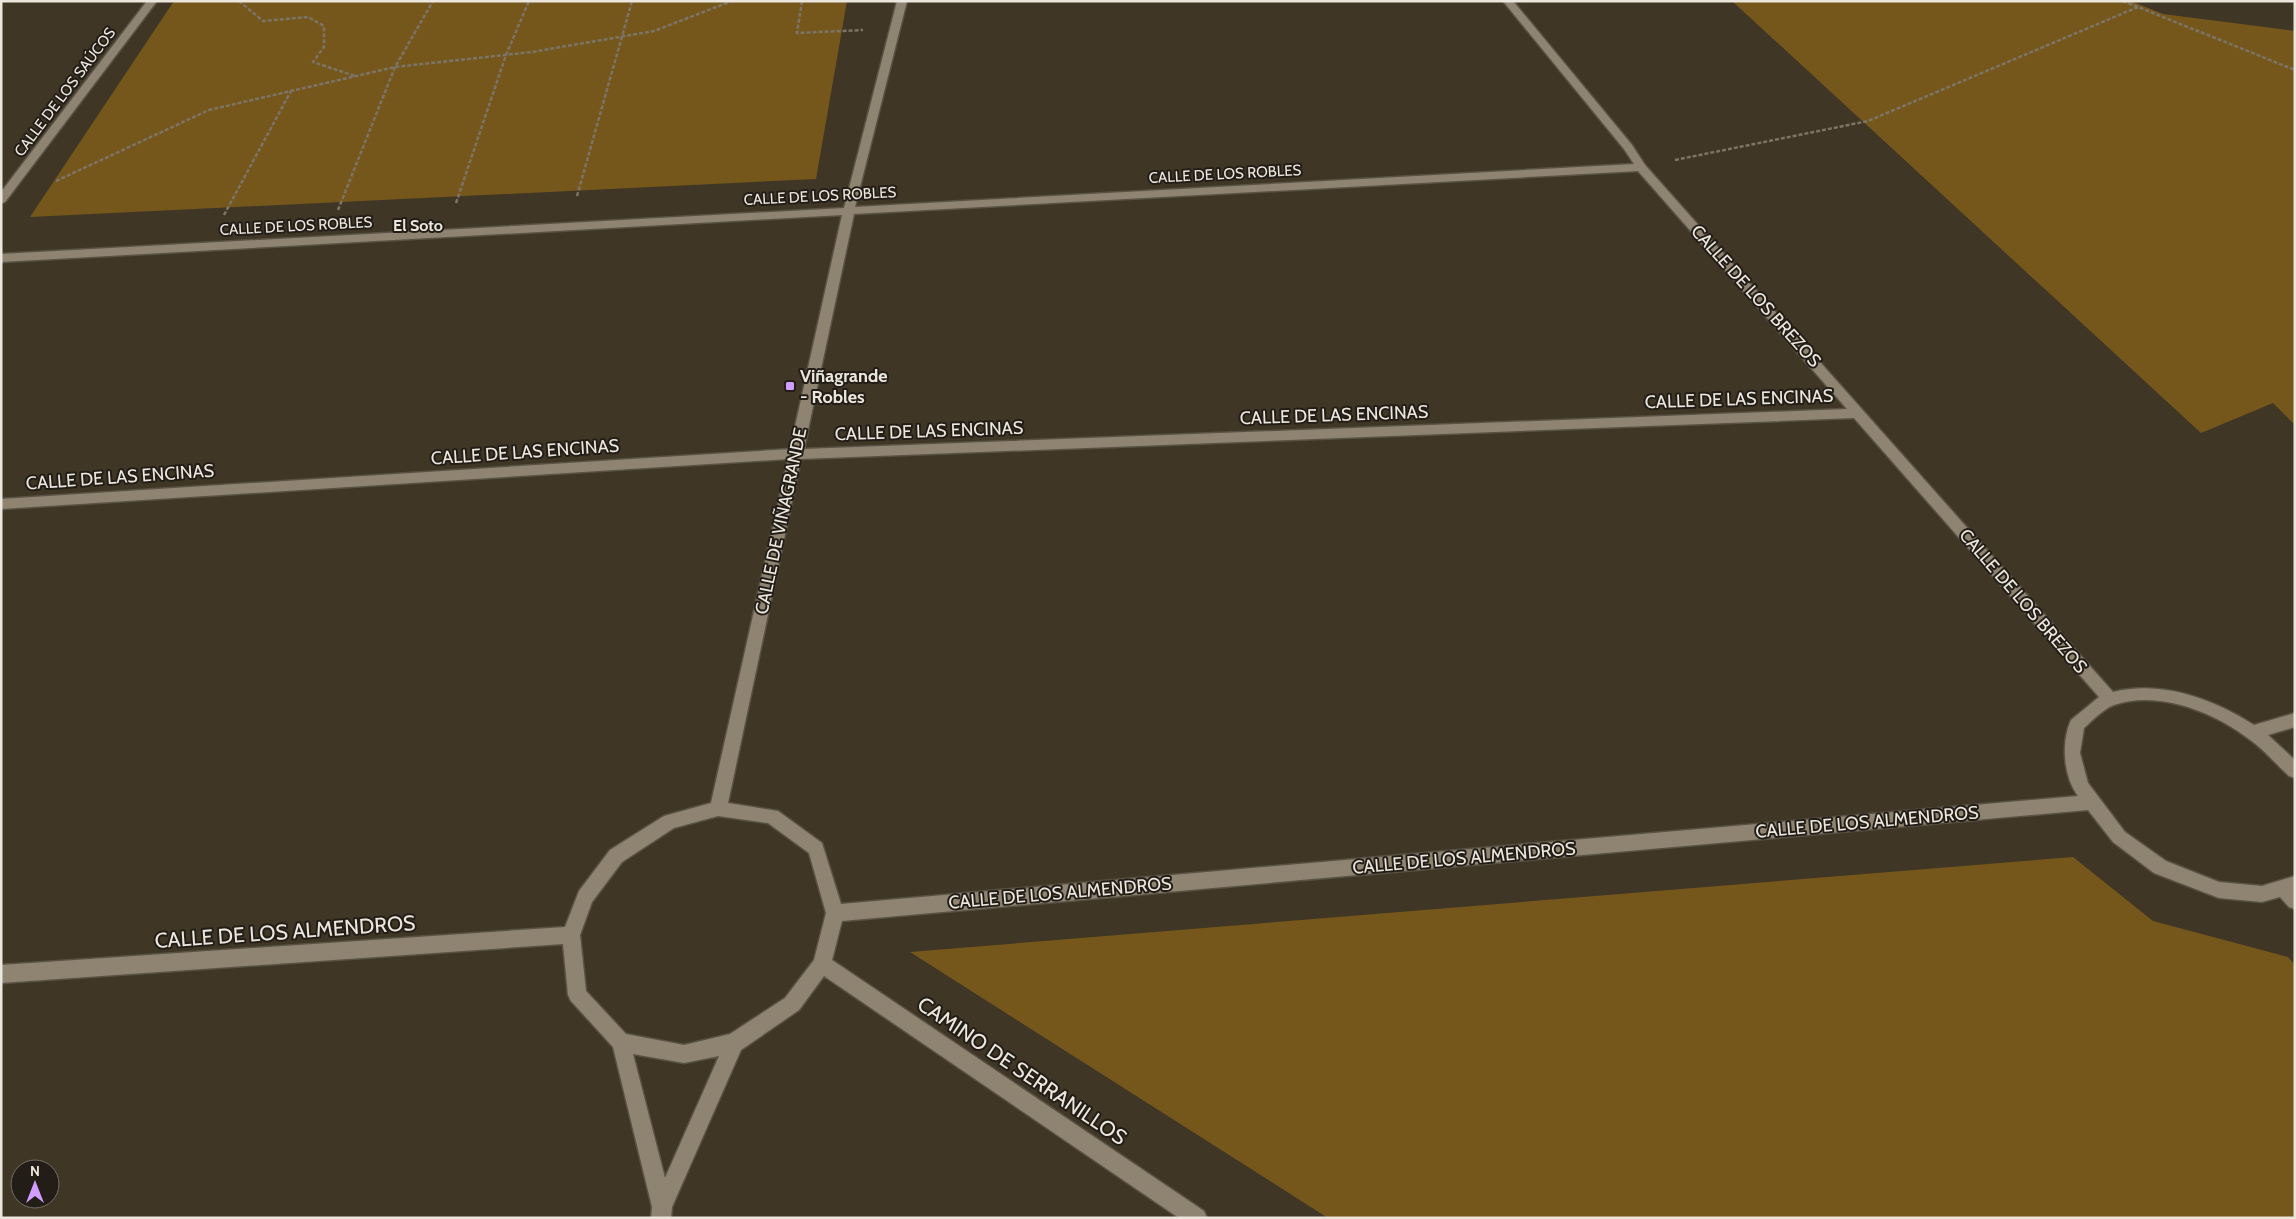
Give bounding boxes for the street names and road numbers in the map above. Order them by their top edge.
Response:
street label: CALLE DE LOS SAÚCOS [10,23,119,160]
street label: CALLE DE LOS ROBLES [1148,161,1302,187]
street label: CALLE DE LOS ROBLES [743,183,897,209]
street label: CALLE DE LOS ROBLES [219,213,373,239]
street label: CALLE DE LOS BREZOS [1686,220,1826,372]
street label: CALLE DE LAS ENCINAS [1644,385,1834,413]
street label: CALLE DE LAS ENCINAS [1239,401,1429,429]
street label: CALLE DE LAS ENCINAS [834,417,1024,445]
street label: CALLE DE VIÑAGRANDE [750,426,812,616]
street label: CALLE DE LAS ENCINAS [430,434,620,470]
street label: CALLE DE LAS ENCINAS [25,459,215,495]
street label: CALLE DE LOS BREZOS [1954,524,2092,678]
street label: CALLE DE LOS ALMENDROS [1754,801,1980,843]
street label: CALLE DE LOS ALMENDROS [1351,837,1577,879]
street label: CALLE DE LOS ALMENDROS [947,872,1173,914]
street label: CALLE DE LOS ALMENDROS [154,910,416,953]
street label: CAMINO DE SERRANILLOS [913,991,1132,1150]

